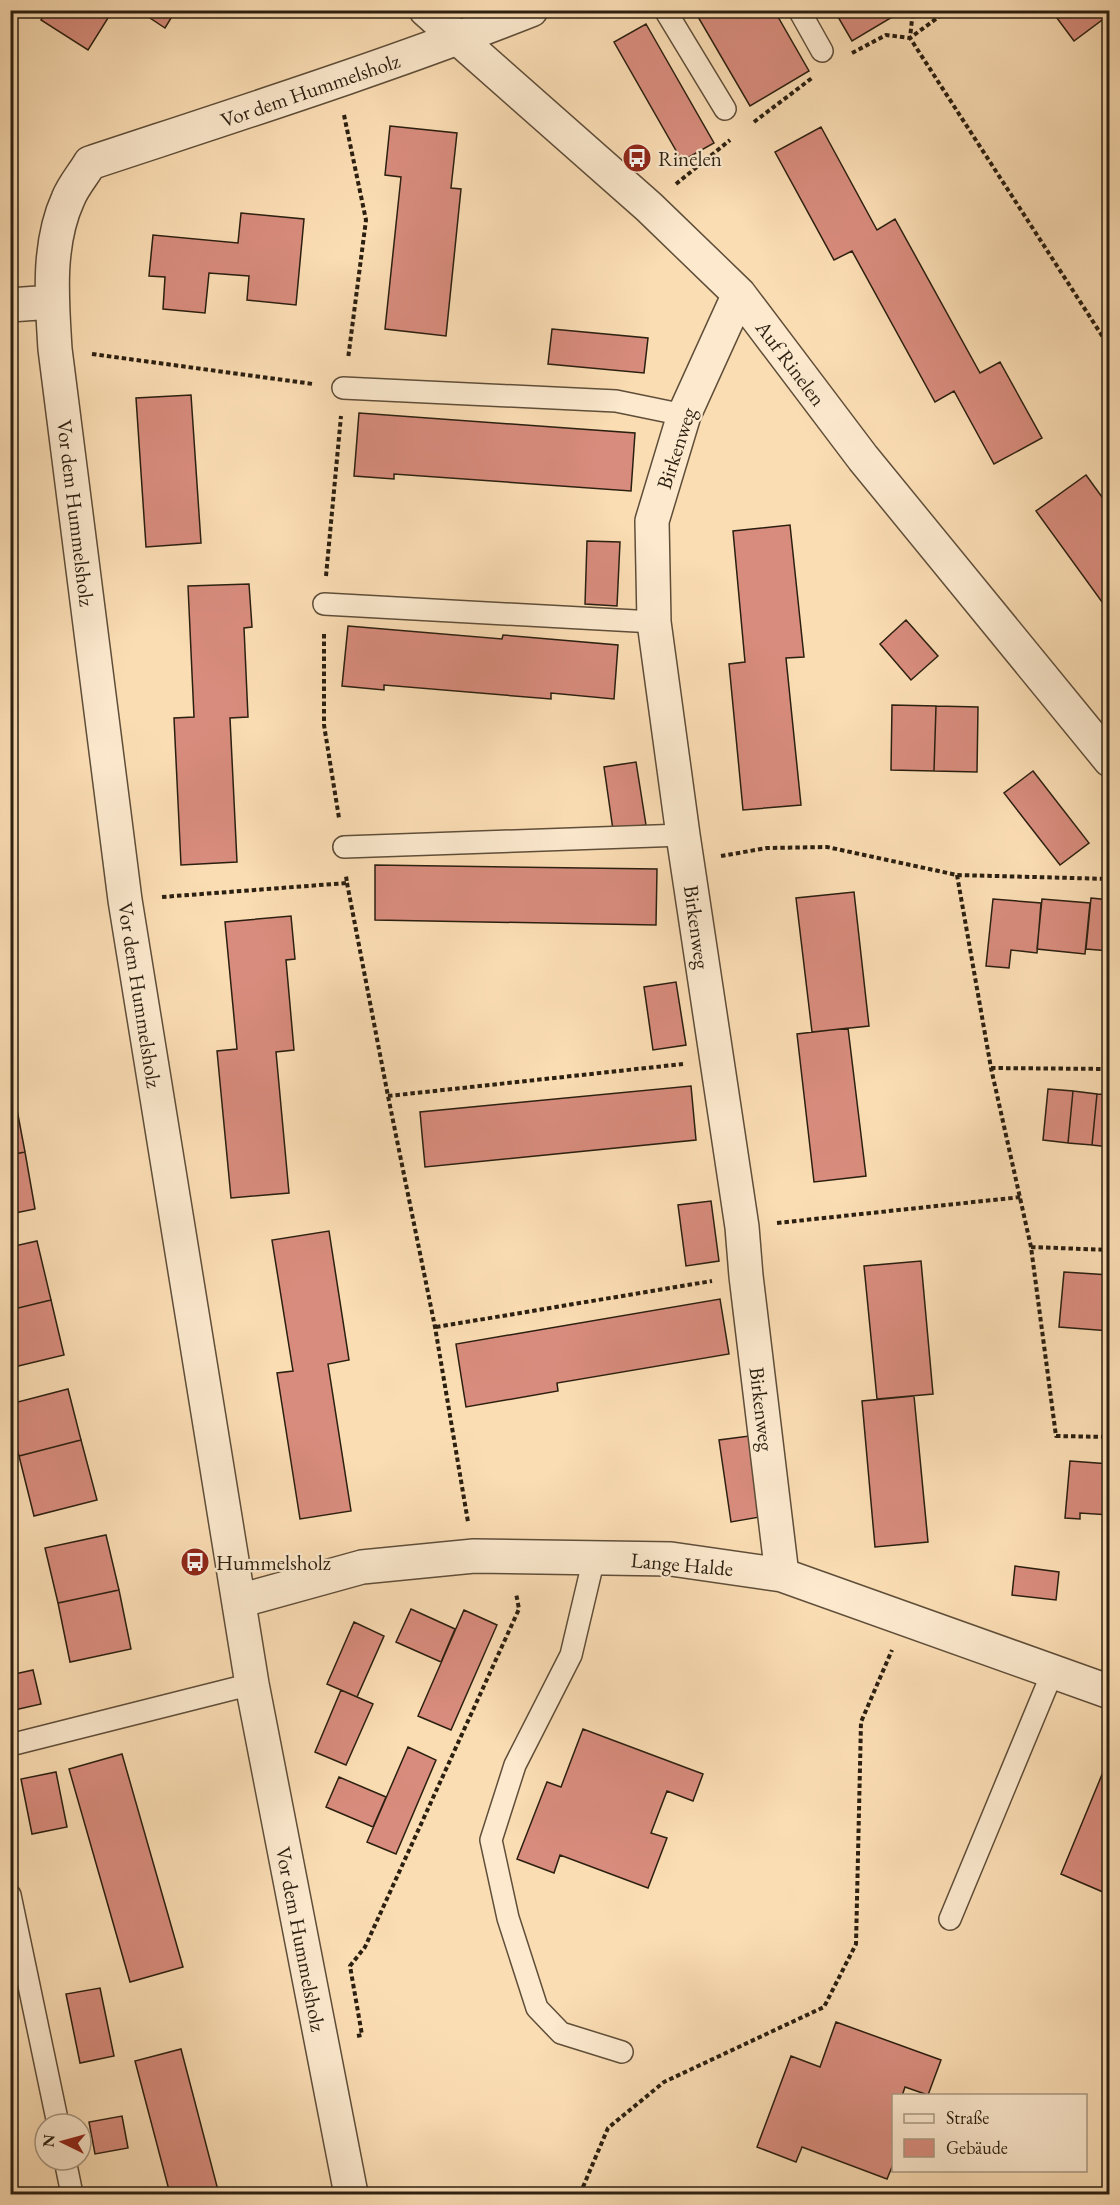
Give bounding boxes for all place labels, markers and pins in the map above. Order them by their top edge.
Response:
bus stop icon: Rinelen [621,142,653,174]
place label: Rinelen [658,145,722,172]
bus stop icon: Hummelsholz [179,1546,211,1578]
place label: Hummelsholz [216,1549,331,1576]

